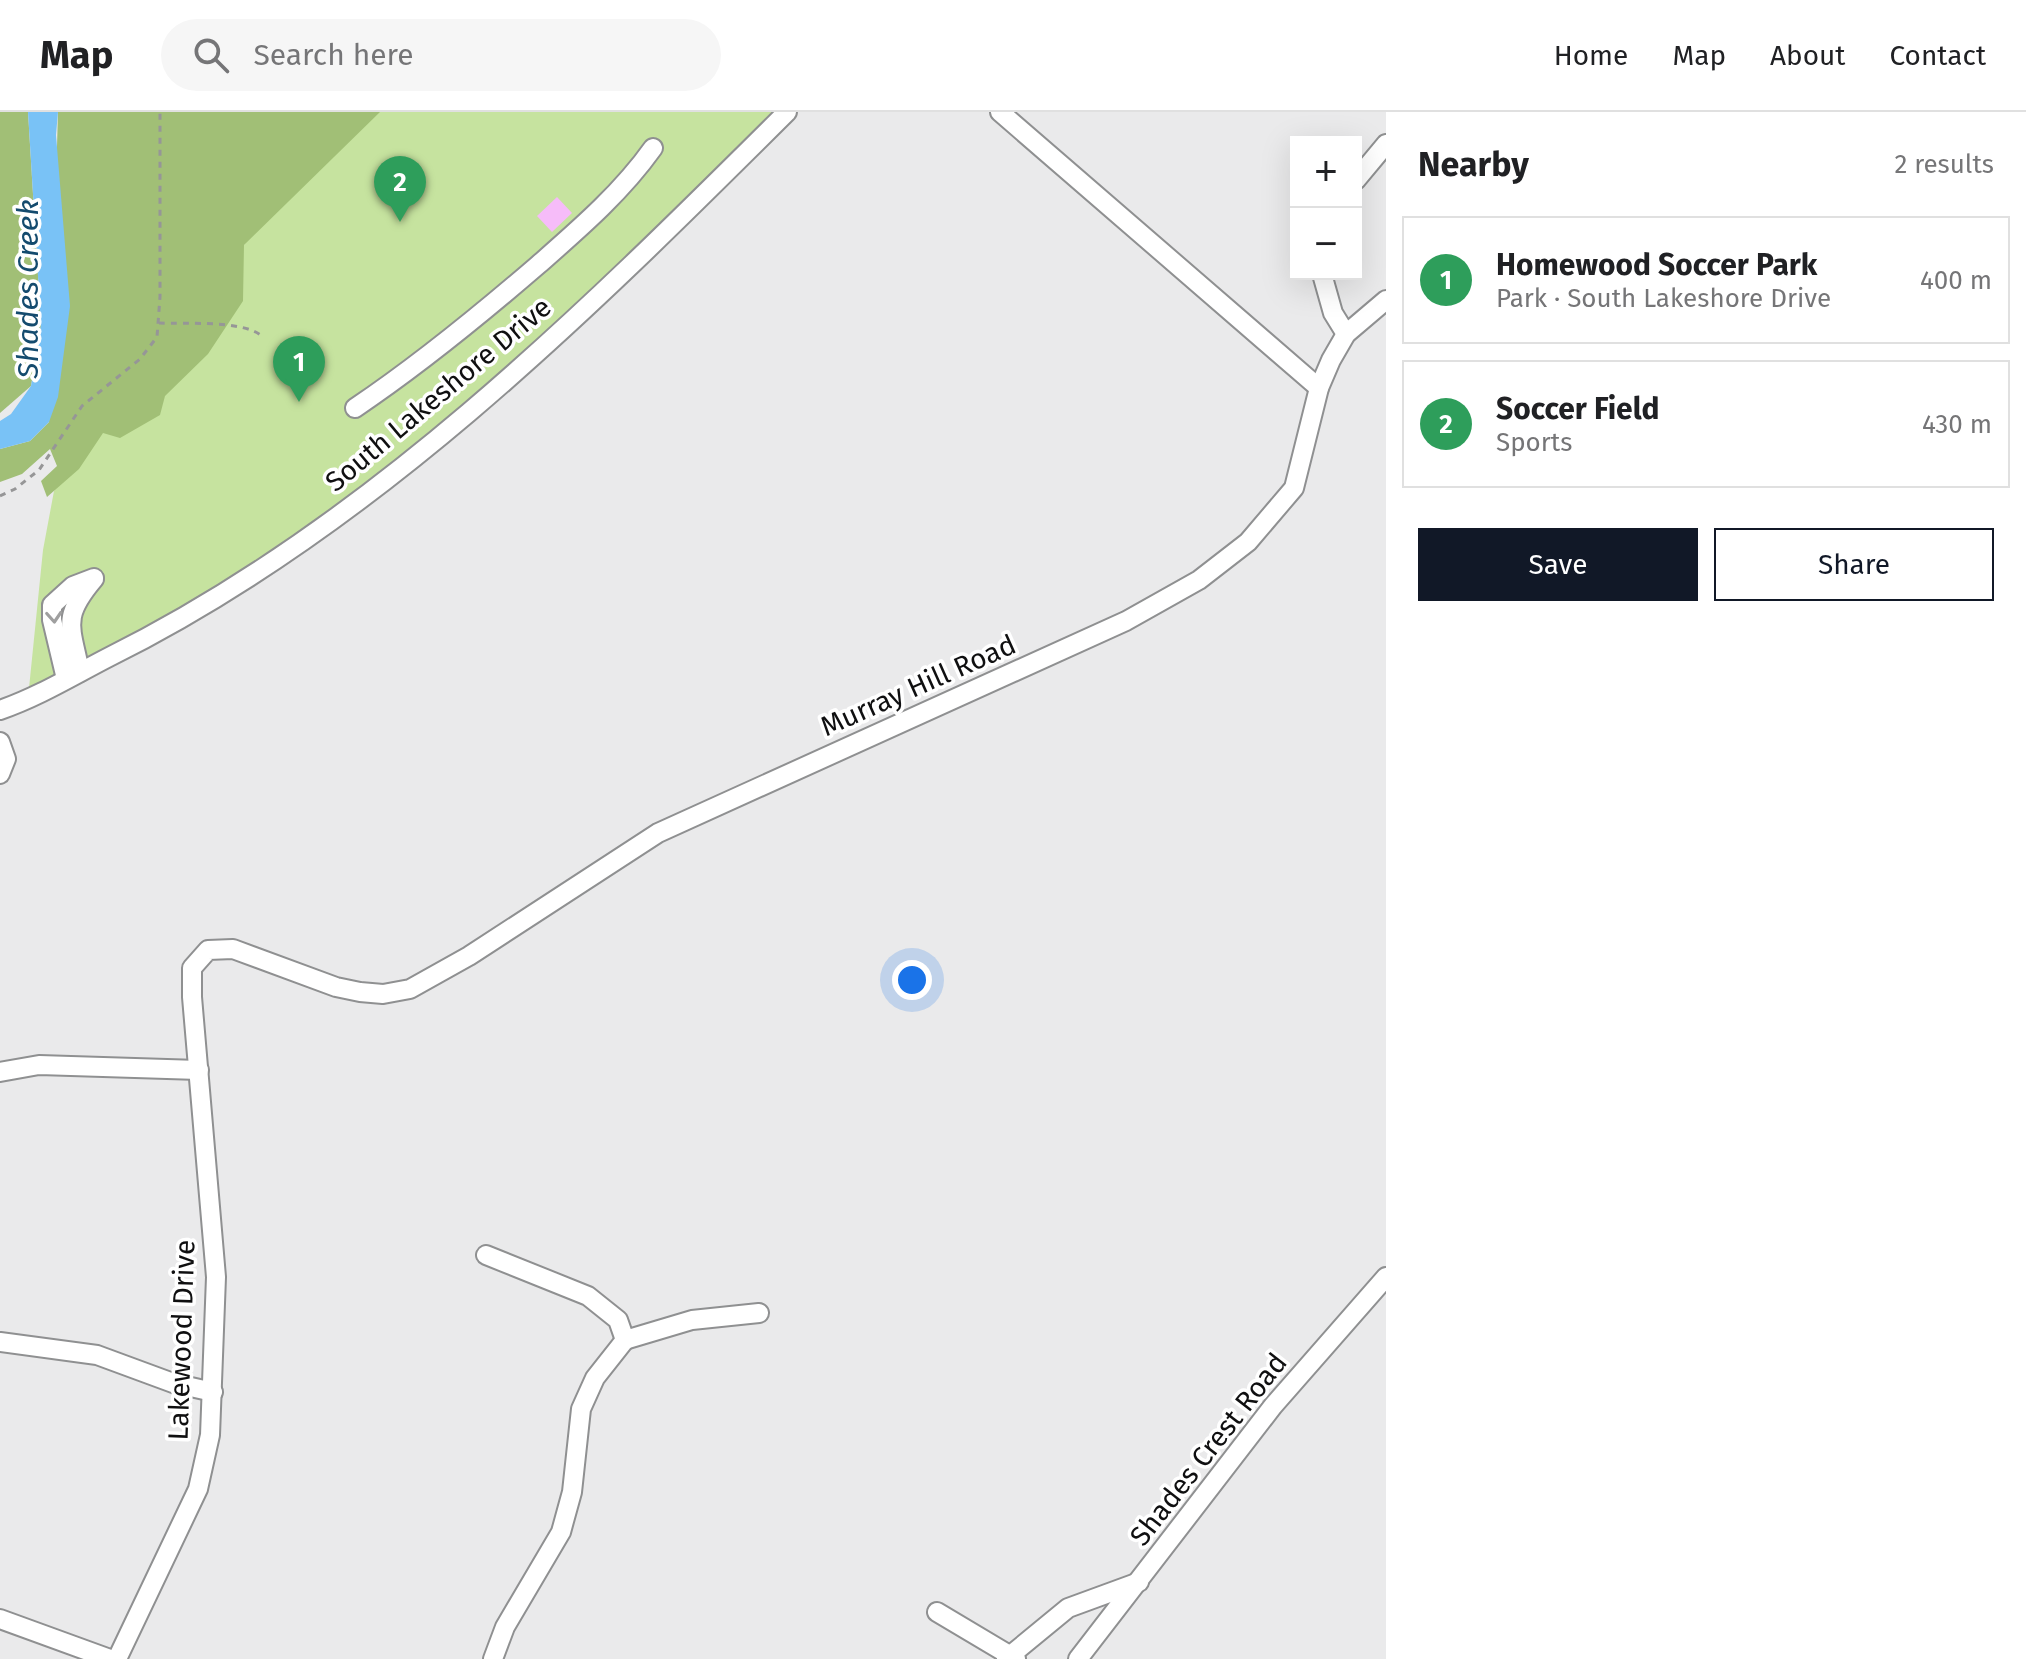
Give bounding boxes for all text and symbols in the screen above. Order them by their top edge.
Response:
search box [161,19,721,91]
text: Map [40,32,113,78]
icon: search [189,33,233,77]
text: Search here [253,37,414,73]
text: Home [1554,39,1628,72]
text: Map [1672,39,1726,72]
text: About [1770,39,1845,72]
text: Contact [1889,39,1986,72]
map controls [1290,136,1362,280]
button: + [1290,136,1362,208]
text: Nearby [1418,144,1529,185]
text: 2 results [1894,149,1994,180]
pin: 2 [374,156,426,222]
water label: Shades Creek [10,199,46,380]
button: − [1290,208,1362,280]
text: Homewood Soccer Park [1496,247,1817,283]
text: 1 [1440,265,1452,296]
text: 400 m [1920,265,1992,296]
text: Park · South Lakeshore Drive [1496,283,1831,314]
street label: South Lakeshore Drive [319,290,558,498]
pin: 1 [273,336,325,402]
text: Soccer Field [1496,391,1659,427]
text: 2 [1439,409,1453,440]
text: 430 m [1922,409,1992,440]
text: Sports [1496,427,1572,458]
button: Save [1418,528,1698,601]
button: Share [1714,528,1994,601]
one-way arrow [45,611,62,624]
street label: Murray Hill Road [816,628,1021,743]
your location [892,960,932,1000]
street label: Lakewood Drive [162,1239,201,1441]
street label: Shades Crest Road [1123,1347,1294,1552]

